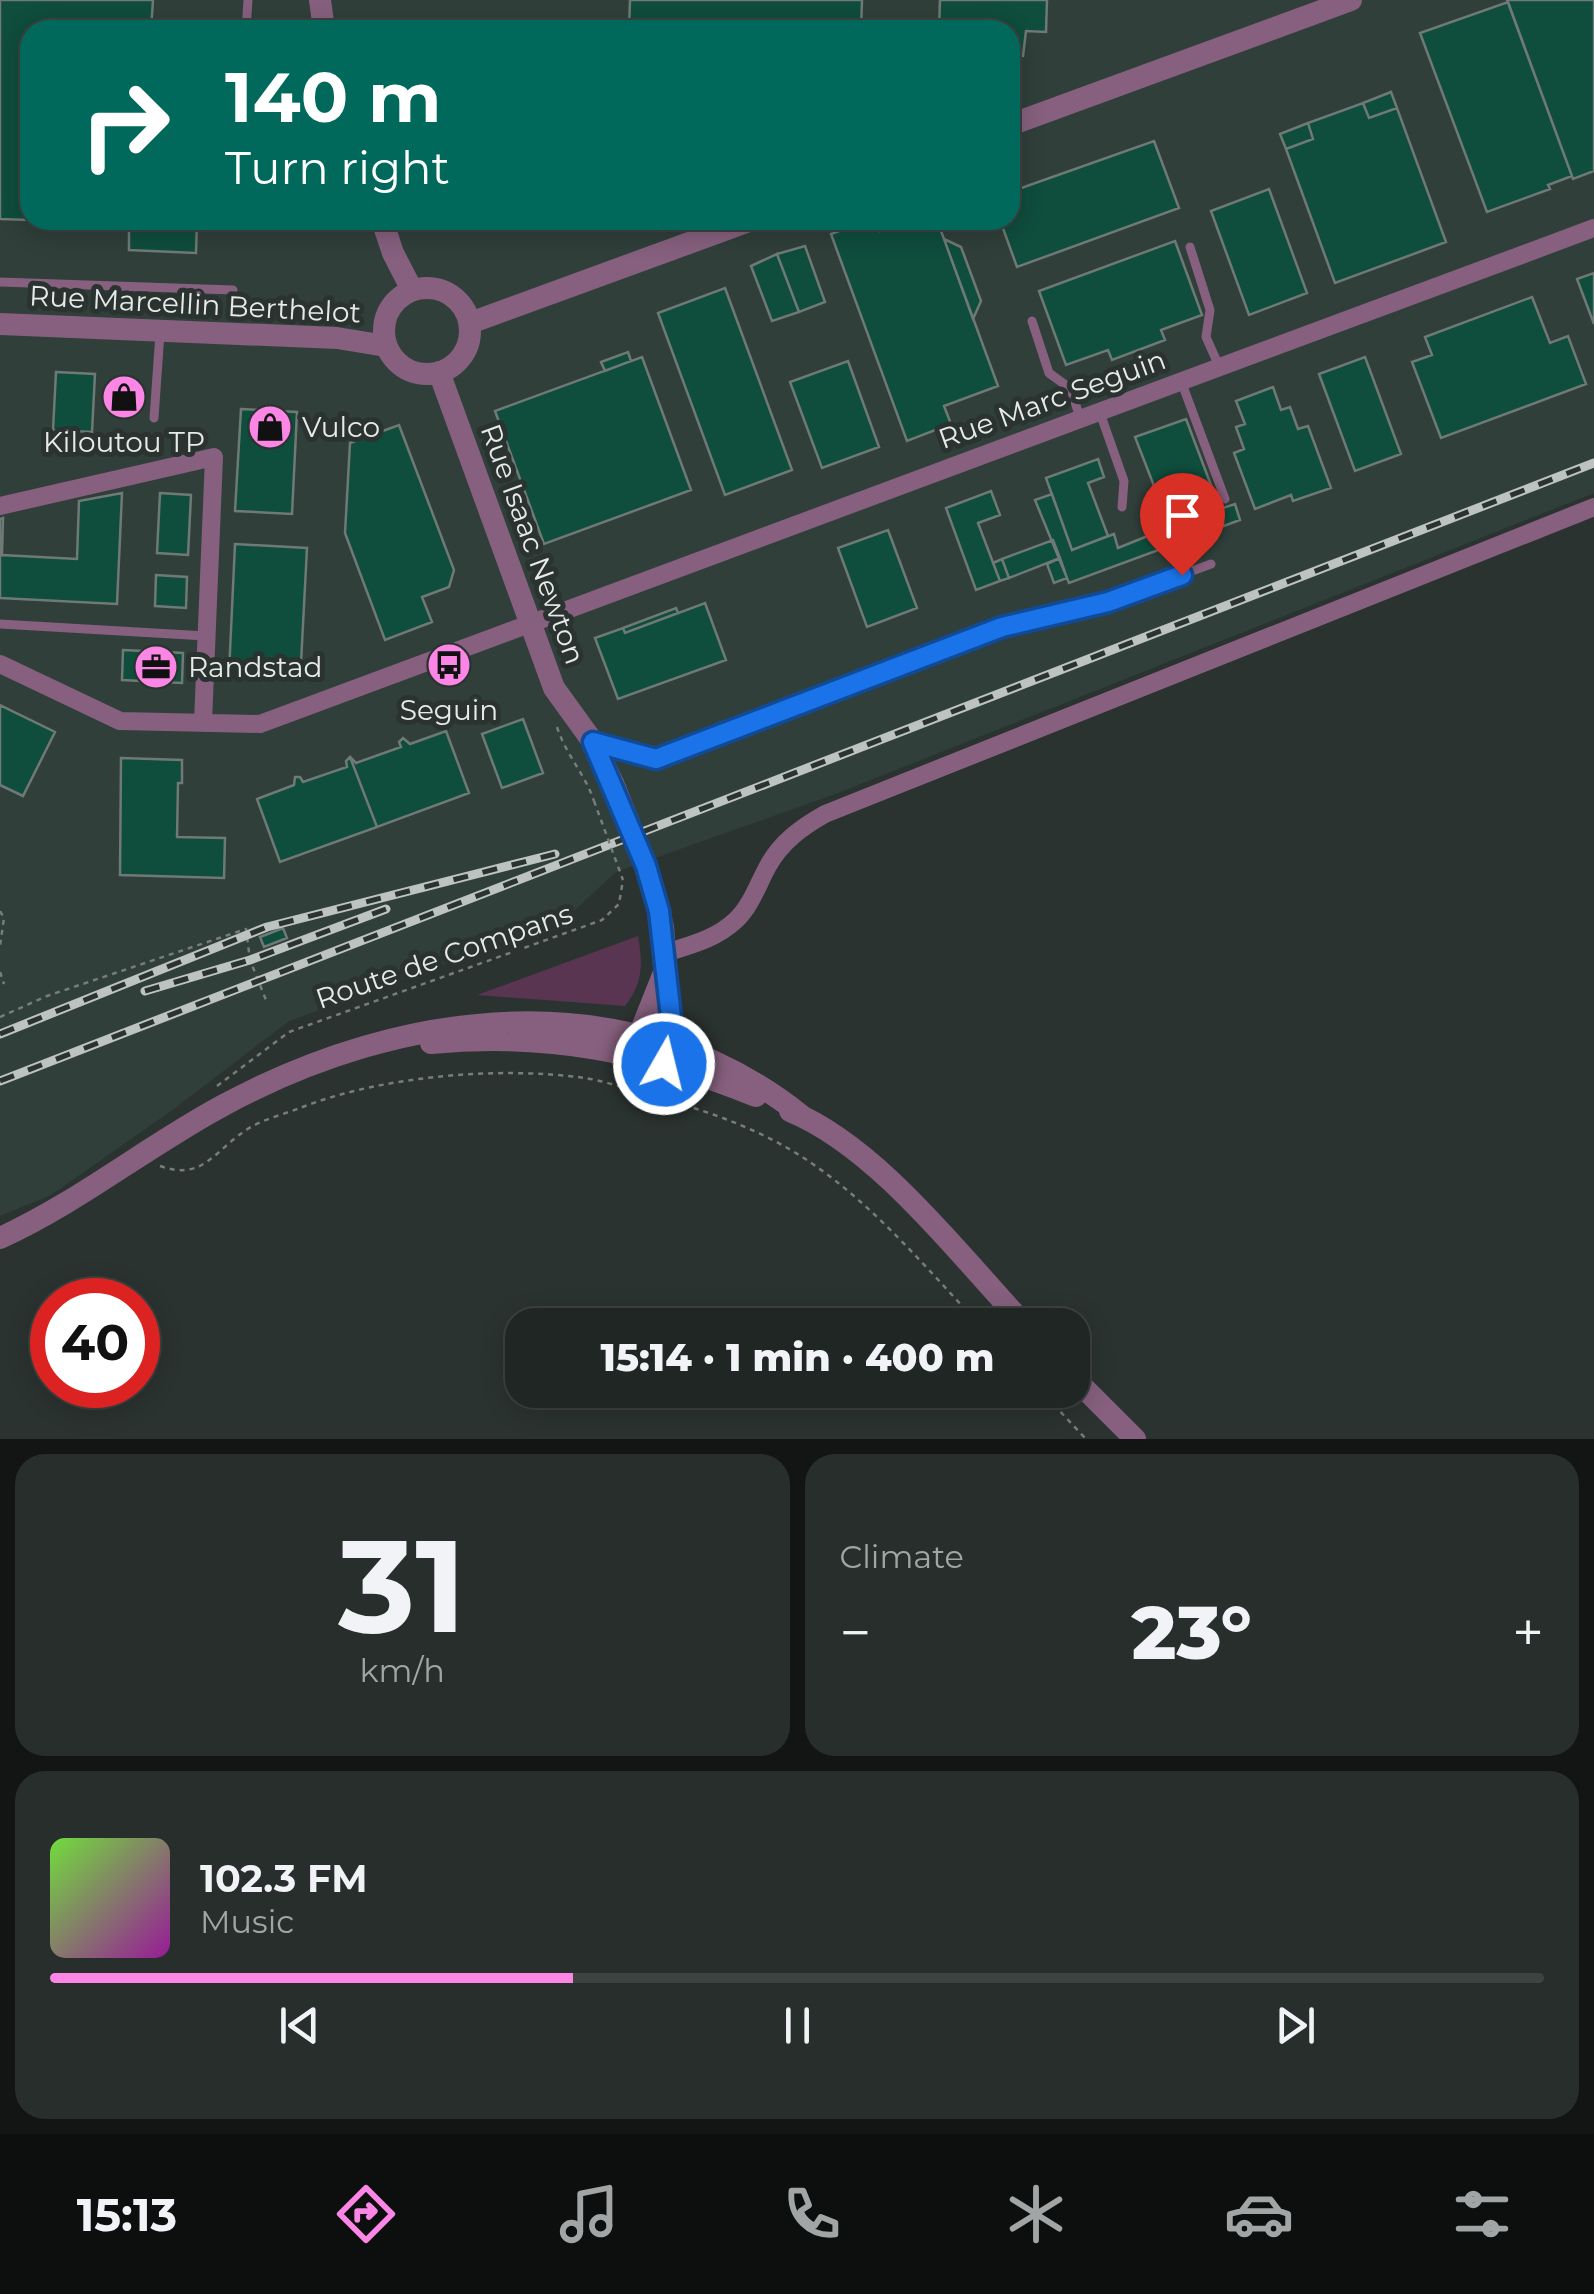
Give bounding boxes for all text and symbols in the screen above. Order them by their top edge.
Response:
text: 140 m [225,54,441,140]
icon: right [60,60,190,190]
text: Turn right [225,140,450,195]
street label: Rue Marcellin Berthelot [28,278,362,330]
street label: Rue Marc Seguin [934,342,1170,456]
shop icon: Kiloutou TP [101,374,147,420]
shop icon: Vulco [247,404,293,450]
place label: Vulco [302,410,380,444]
street label: Rue Isaac Newton [474,419,592,669]
place label: Kiloutou TP [43,425,205,459]
pin [1140,473,1225,576]
icon: arrive [1155,488,1210,543]
bus stop icon: Seguin [426,642,472,688]
office icon: Randstad [133,644,179,690]
place label: Randstad [188,650,323,684]
place label: Seguin [400,693,498,727]
street label: Route de Compans [311,896,577,1016]
position arrow [612,1012,716,1116]
speed limit sign: 40 [30,1278,160,1408]
text: 15:14 · 1 min · 400 m [601,1334,994,1381]
text: 31 [338,1506,466,1665]
text: Climate [840,1537,964,1576]
text: 23° [1132,1586,1252,1678]
text: − [840,1599,871,1666]
text: + [1512,1599,1544,1666]
text: km/h [360,1651,445,1690]
text: 102.3 FM [200,1855,368,1902]
text: Music [200,1902,294,1941]
icon: previous [272,1998,327,2053]
icon: pause [770,1998,825,2053]
icon: next [1268,1998,1323,2053]
icon: directions [331,2179,401,2249]
icon: music [554,2179,624,2249]
icon: phone [777,2179,847,2249]
icon: climate [1001,2179,1071,2249]
icon: car [1224,2179,1294,2249]
icon: filters [1447,2179,1517,2249]
text: 15:13 [77,2187,177,2242]

